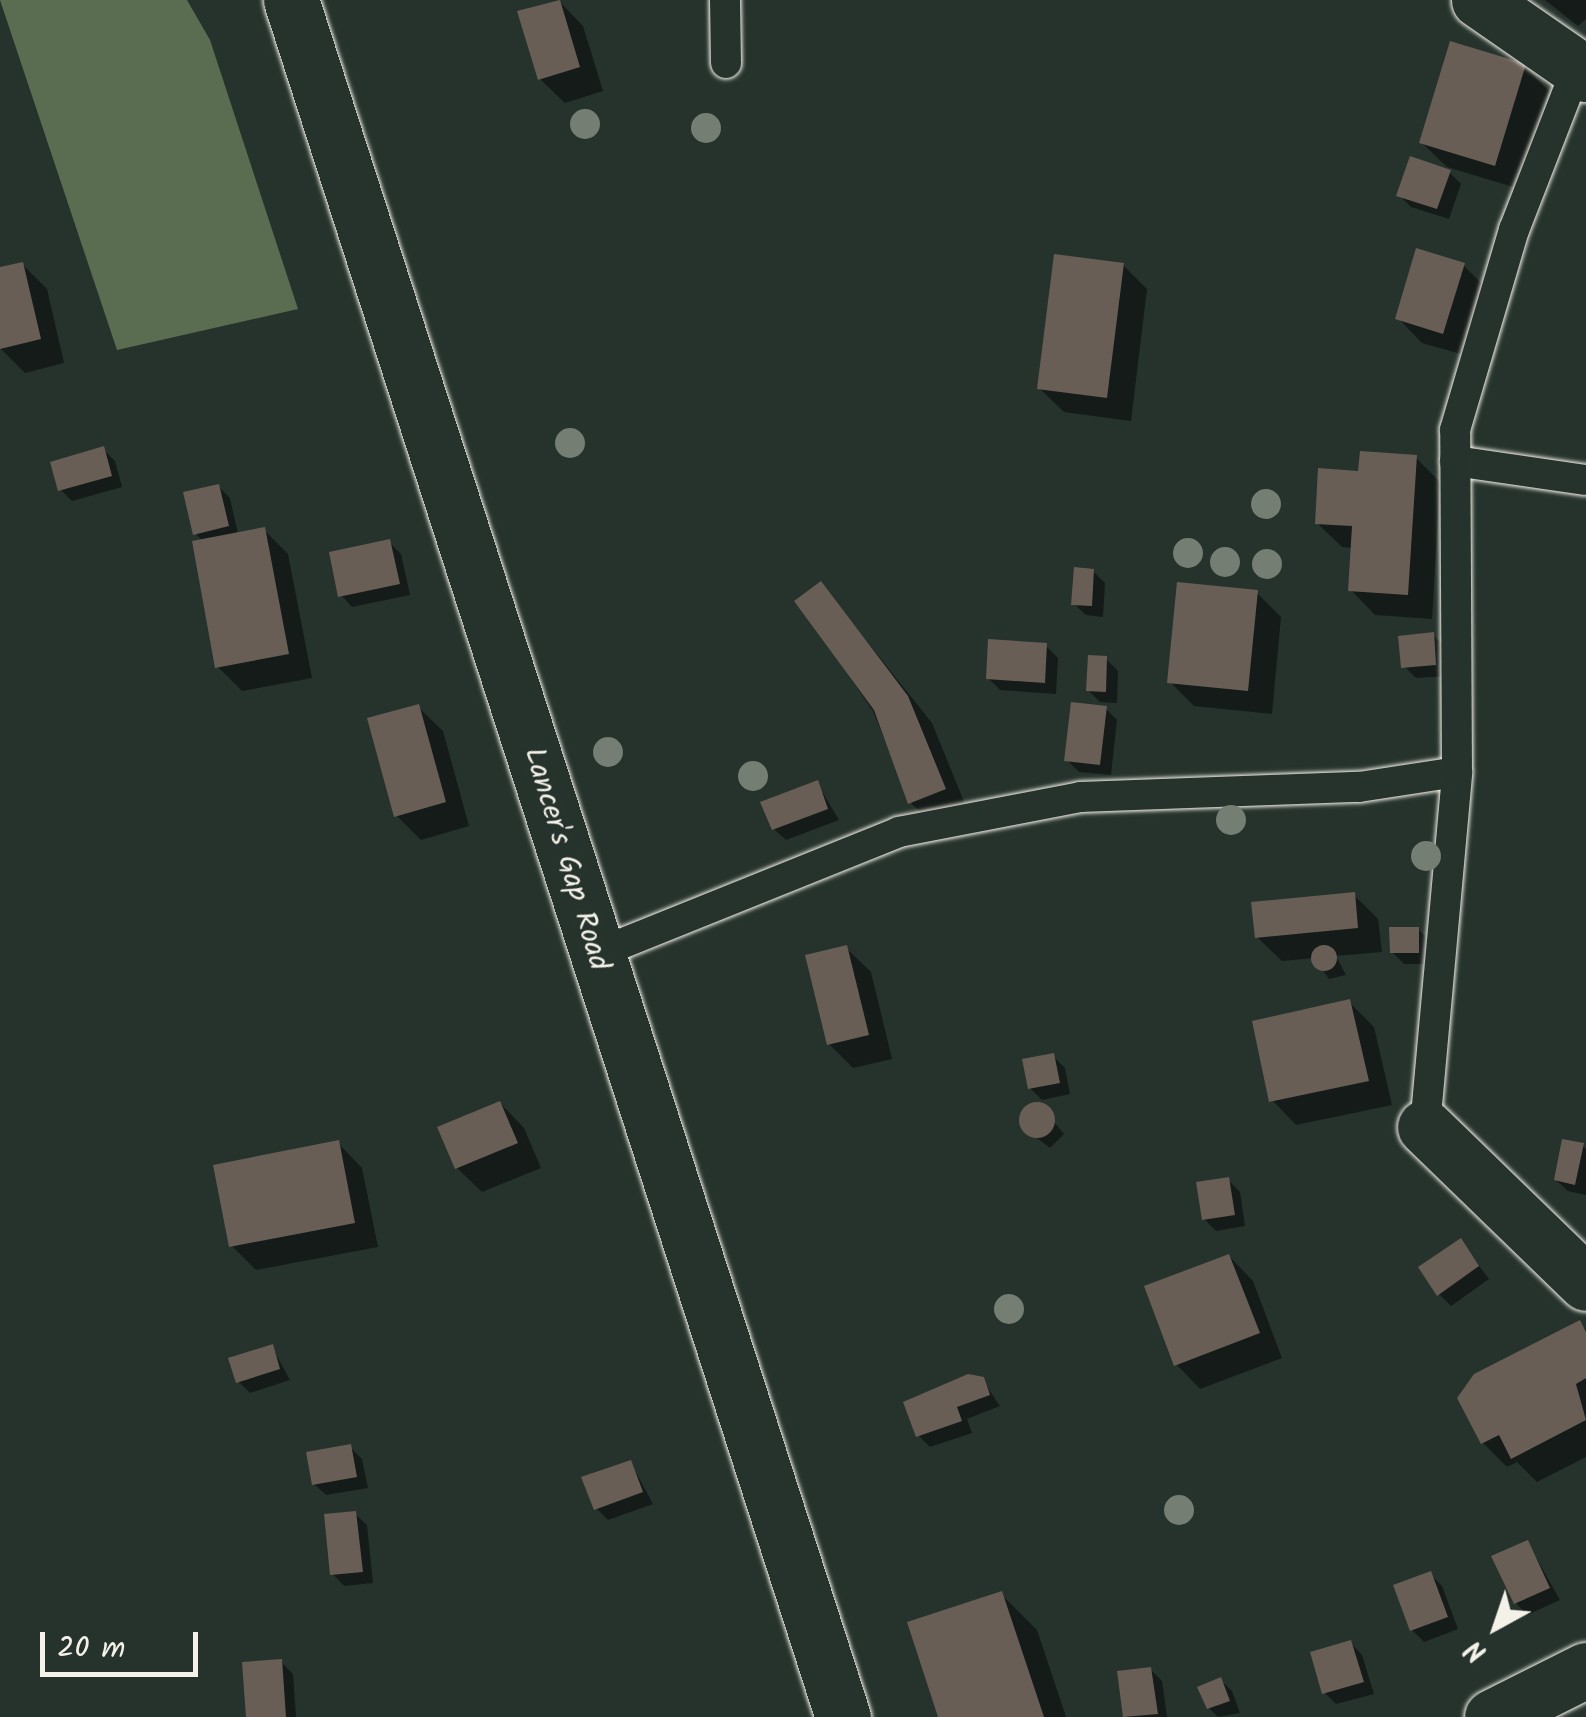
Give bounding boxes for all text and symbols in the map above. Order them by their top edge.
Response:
street label: Lancer's Gap Road [515,743,617,975]
north arrow [1446,1577,1546,1677]
scale bar [45,1612,202,1674]
text: 20 m [57,1625,125,1673]
text: N [1455,1627,1498,1673]

